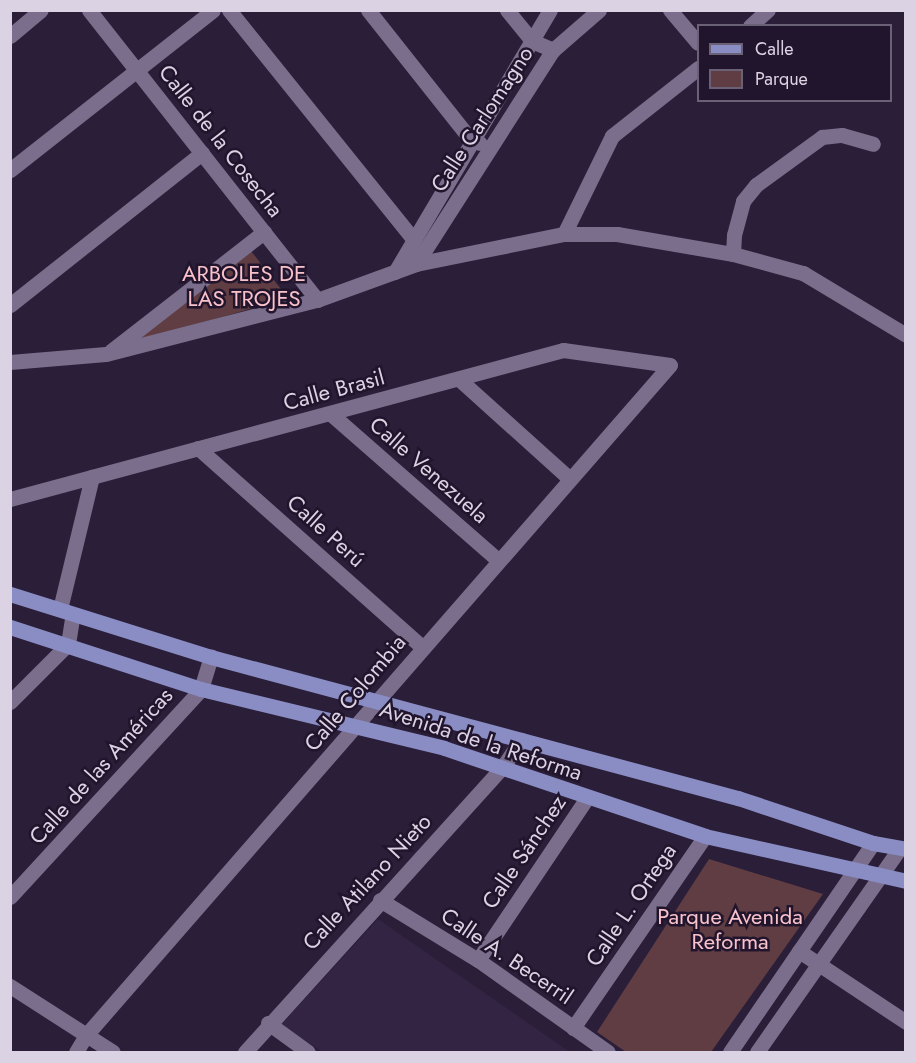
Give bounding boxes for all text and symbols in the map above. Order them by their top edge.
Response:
legend [697,24,892,102]
text: Calle [755,36,794,62]
street label: Calle Carlomagno [425,41,539,197]
street label: Calle de la Cosecha [153,59,289,223]
text: Parque [755,66,808,92]
park label: ARBOLES DE LAS TROJES [182,260,306,312]
street label: Calle Brasil [280,364,388,416]
street label: Calle Venezuela [364,411,494,529]
street label: Calle Perú [282,489,370,573]
street label: Calle Colombia [299,629,411,757]
street label: Calle de las Américas [24,682,178,850]
street label: Avenida de la Reforma [377,696,585,786]
street label: Calle Sánchez [476,790,572,914]
street label: Calle Atilano Nieto [297,808,437,956]
street label: Calle L. Ortega [580,839,682,971]
street label: Calle A. Becerril [436,902,578,1010]
park label: Parque Avenida Reforma [657,903,803,954]

